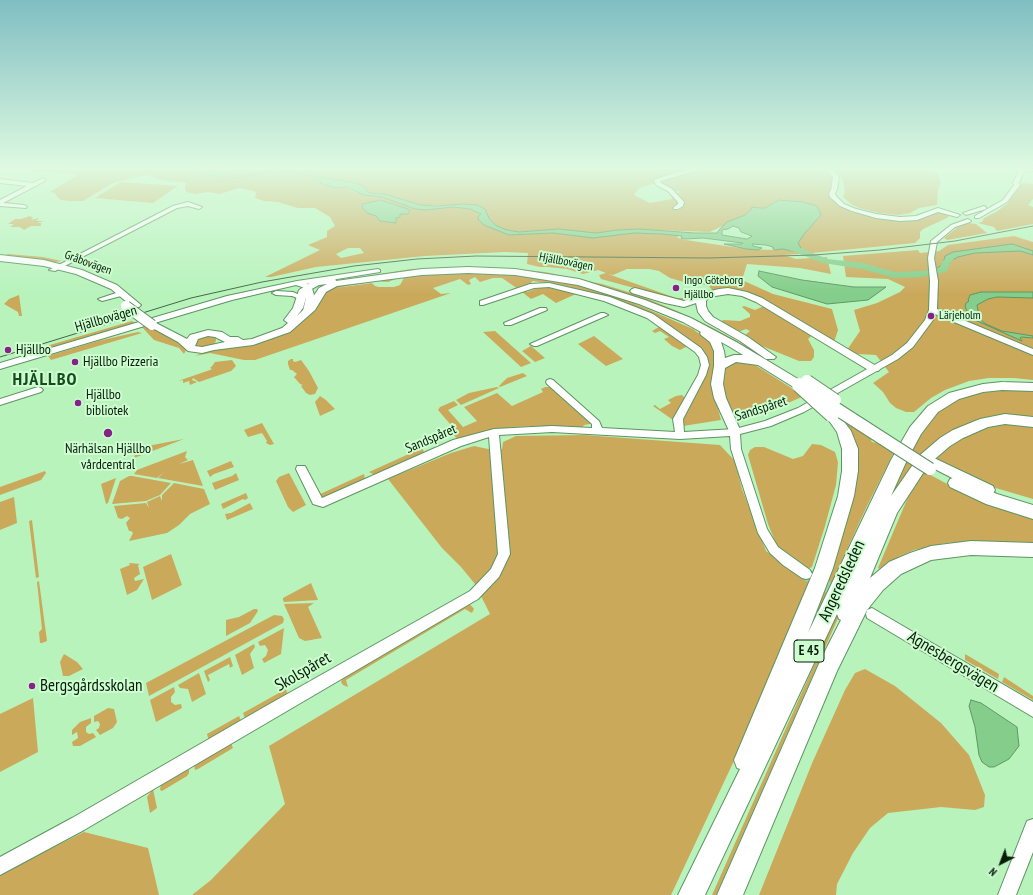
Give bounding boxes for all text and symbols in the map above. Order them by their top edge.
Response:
street label: Gråbovägen [62,248,114,278]
street label: Hjällbovägen [538,250,594,274]
place label: Ingo Göteborg Hjällbo [684,274,743,302]
marker: Ingo Göteborg Hjällbo [671,283,681,293]
street label: Hjällbovägen [73,302,139,336]
place label: Lärjeholm [939,309,981,323]
marker: Lärjeholm [926,311,936,321]
place label: Hjällbo [16,342,51,358]
marker: Hjällbo [3,345,13,355]
place label: Hjällbo Pizzeria [83,354,158,370]
marker: Hjällbo Pizzeria [70,357,80,367]
district label: HJÄLLBO [13,369,77,391]
place label: Hjällbo bibliotek [86,387,128,420]
street label: Sandspåret [733,393,789,425]
marker: Hjällbo bibliotek [73,398,83,408]
street label: Sandspåret [403,421,459,457]
marker: Närhälsan Hjällbo vårdcentral [102,427,114,439]
place label: Närhälsan Hjällbo vårdcentral [65,441,151,474]
street label: Angeredsleden [814,537,870,625]
street label: Agnesbergsvägen [904,627,1002,697]
road number: E 45 [794,640,824,662]
street label: Skolspåret [271,648,335,696]
place label: Bergsgårdsskolan [40,676,142,696]
marker: Bergsgårdsskolan [27,681,37,691]
north arrow [981,843,1021,883]
text: N [986,865,1000,879]

